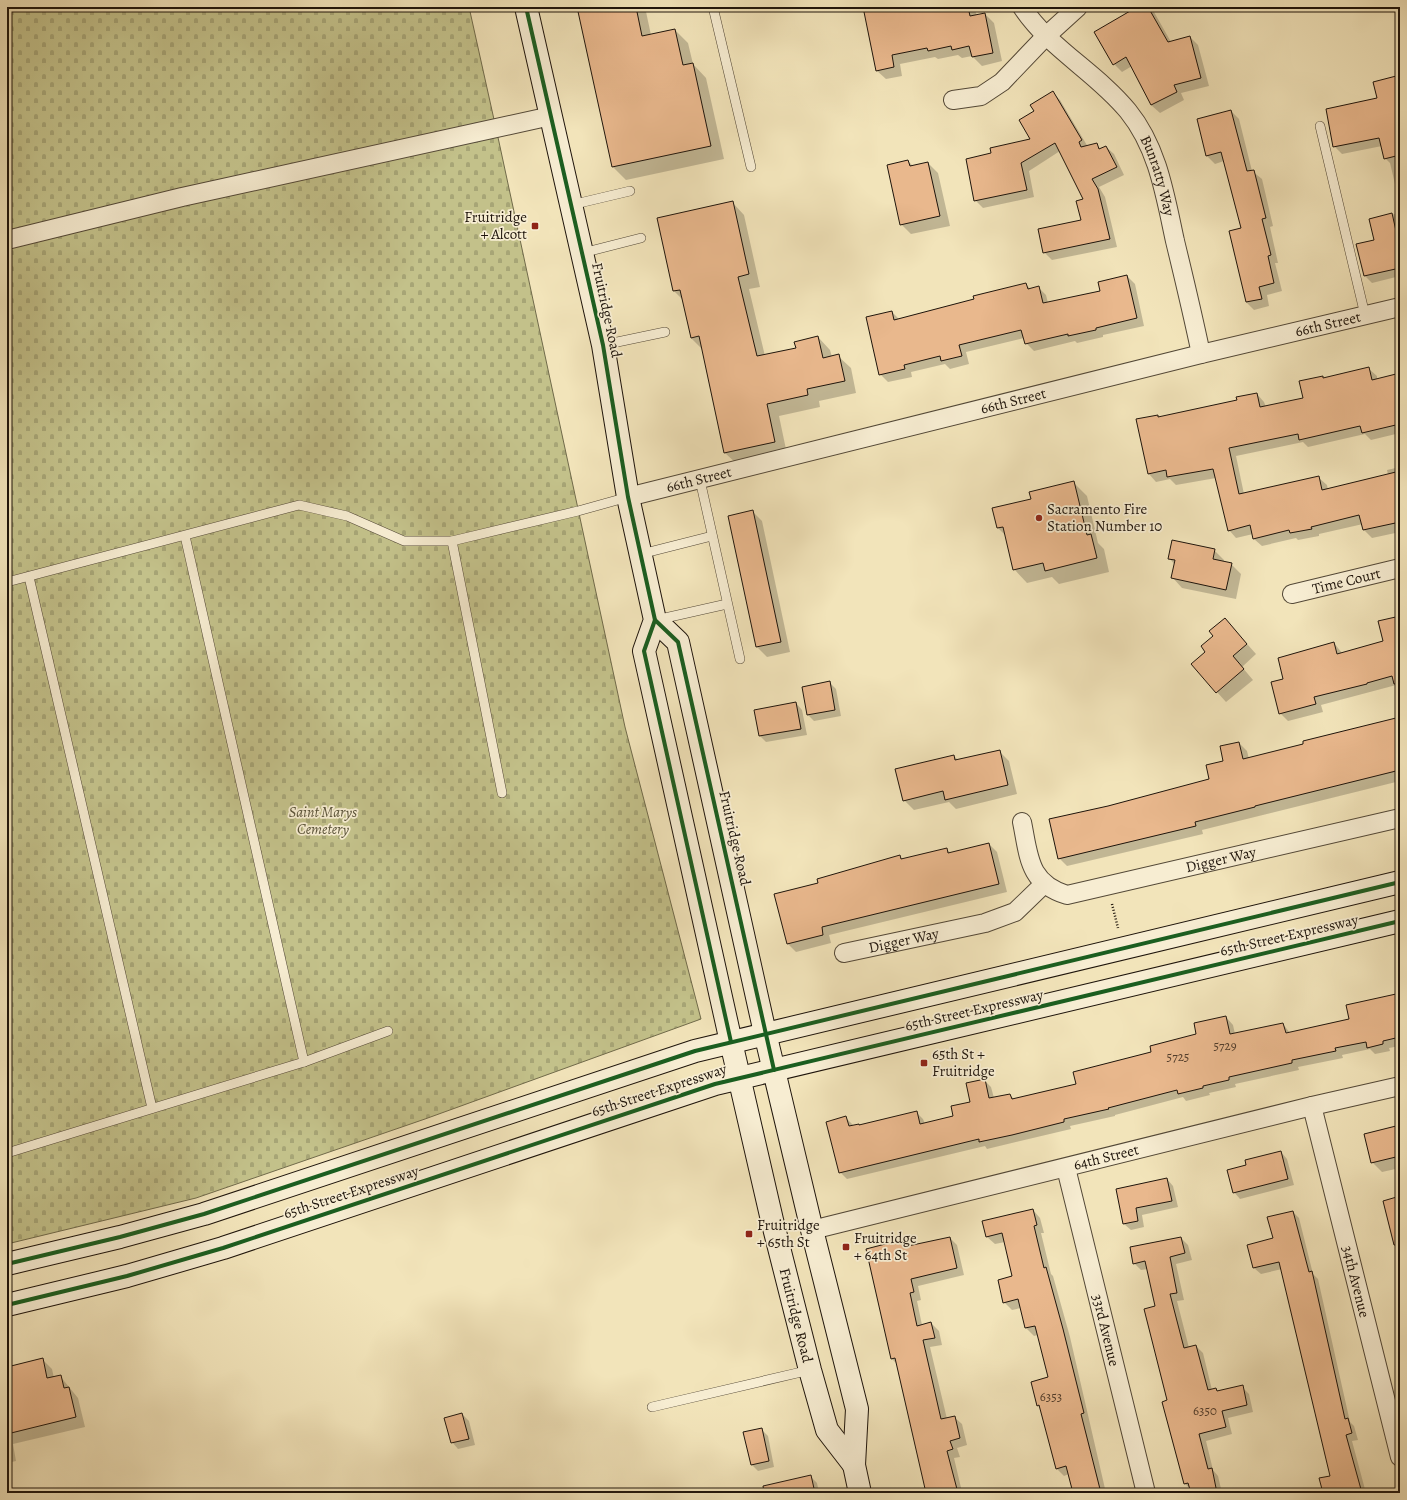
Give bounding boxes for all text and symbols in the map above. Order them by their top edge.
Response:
street label: Bunratty Way [1136,132,1180,218]
place label: Fruitridge + Alcott [464,207,527,244]
marker: Fruitridge + Alcott [530,221,540,231]
street label: Fruitridge Road [587,261,627,360]
street label: 66th Street [1293,307,1363,341]
street label: 66th Street [978,383,1048,419]
street label: 66th Street [664,462,734,497]
place label: Sacramento Fire Station Number 10 [1047,499,1162,536]
marker: Sacramento Fire Station Number 10 [1034,513,1044,523]
street label: Time Court [1310,563,1383,599]
street label: Fruitridge Road [714,789,756,888]
park label: Saint Marys Cemetery [289,802,357,839]
street label: Digger Way [1184,842,1258,877]
street label: 65th Street Expressway [1218,909,1360,961]
street label: Digger Way [867,923,941,958]
street label: 65th Street Expressway [903,984,1045,1036]
house number: 5729 [1213,1037,1237,1054]
place label: 65th St + Fruitridge [932,1044,995,1081]
house number: 5725 [1167,1048,1189,1065]
marker: 65th St + Fruitridge [919,1058,929,1068]
street label: 65th Street Expressway [589,1059,730,1121]
street label: 64th Street [1071,1139,1141,1175]
street label: 65th Street Expressway [281,1161,422,1223]
place label: Fruitridge + 65th St [757,1215,820,1252]
place label: Fruitridge + 64th St [854,1228,917,1265]
marker: Fruitridge + 65th St [744,1229,754,1239]
marker: Fruitridge + 64th St [841,1242,851,1252]
street label: 34th Avenue [1337,1243,1375,1320]
street label: Fruitridge Road [775,1266,818,1366]
street label: 33rd Avenue [1087,1292,1125,1369]
house number: 6353 [1040,1388,1062,1405]
house number: 6350 [1193,1402,1217,1419]

